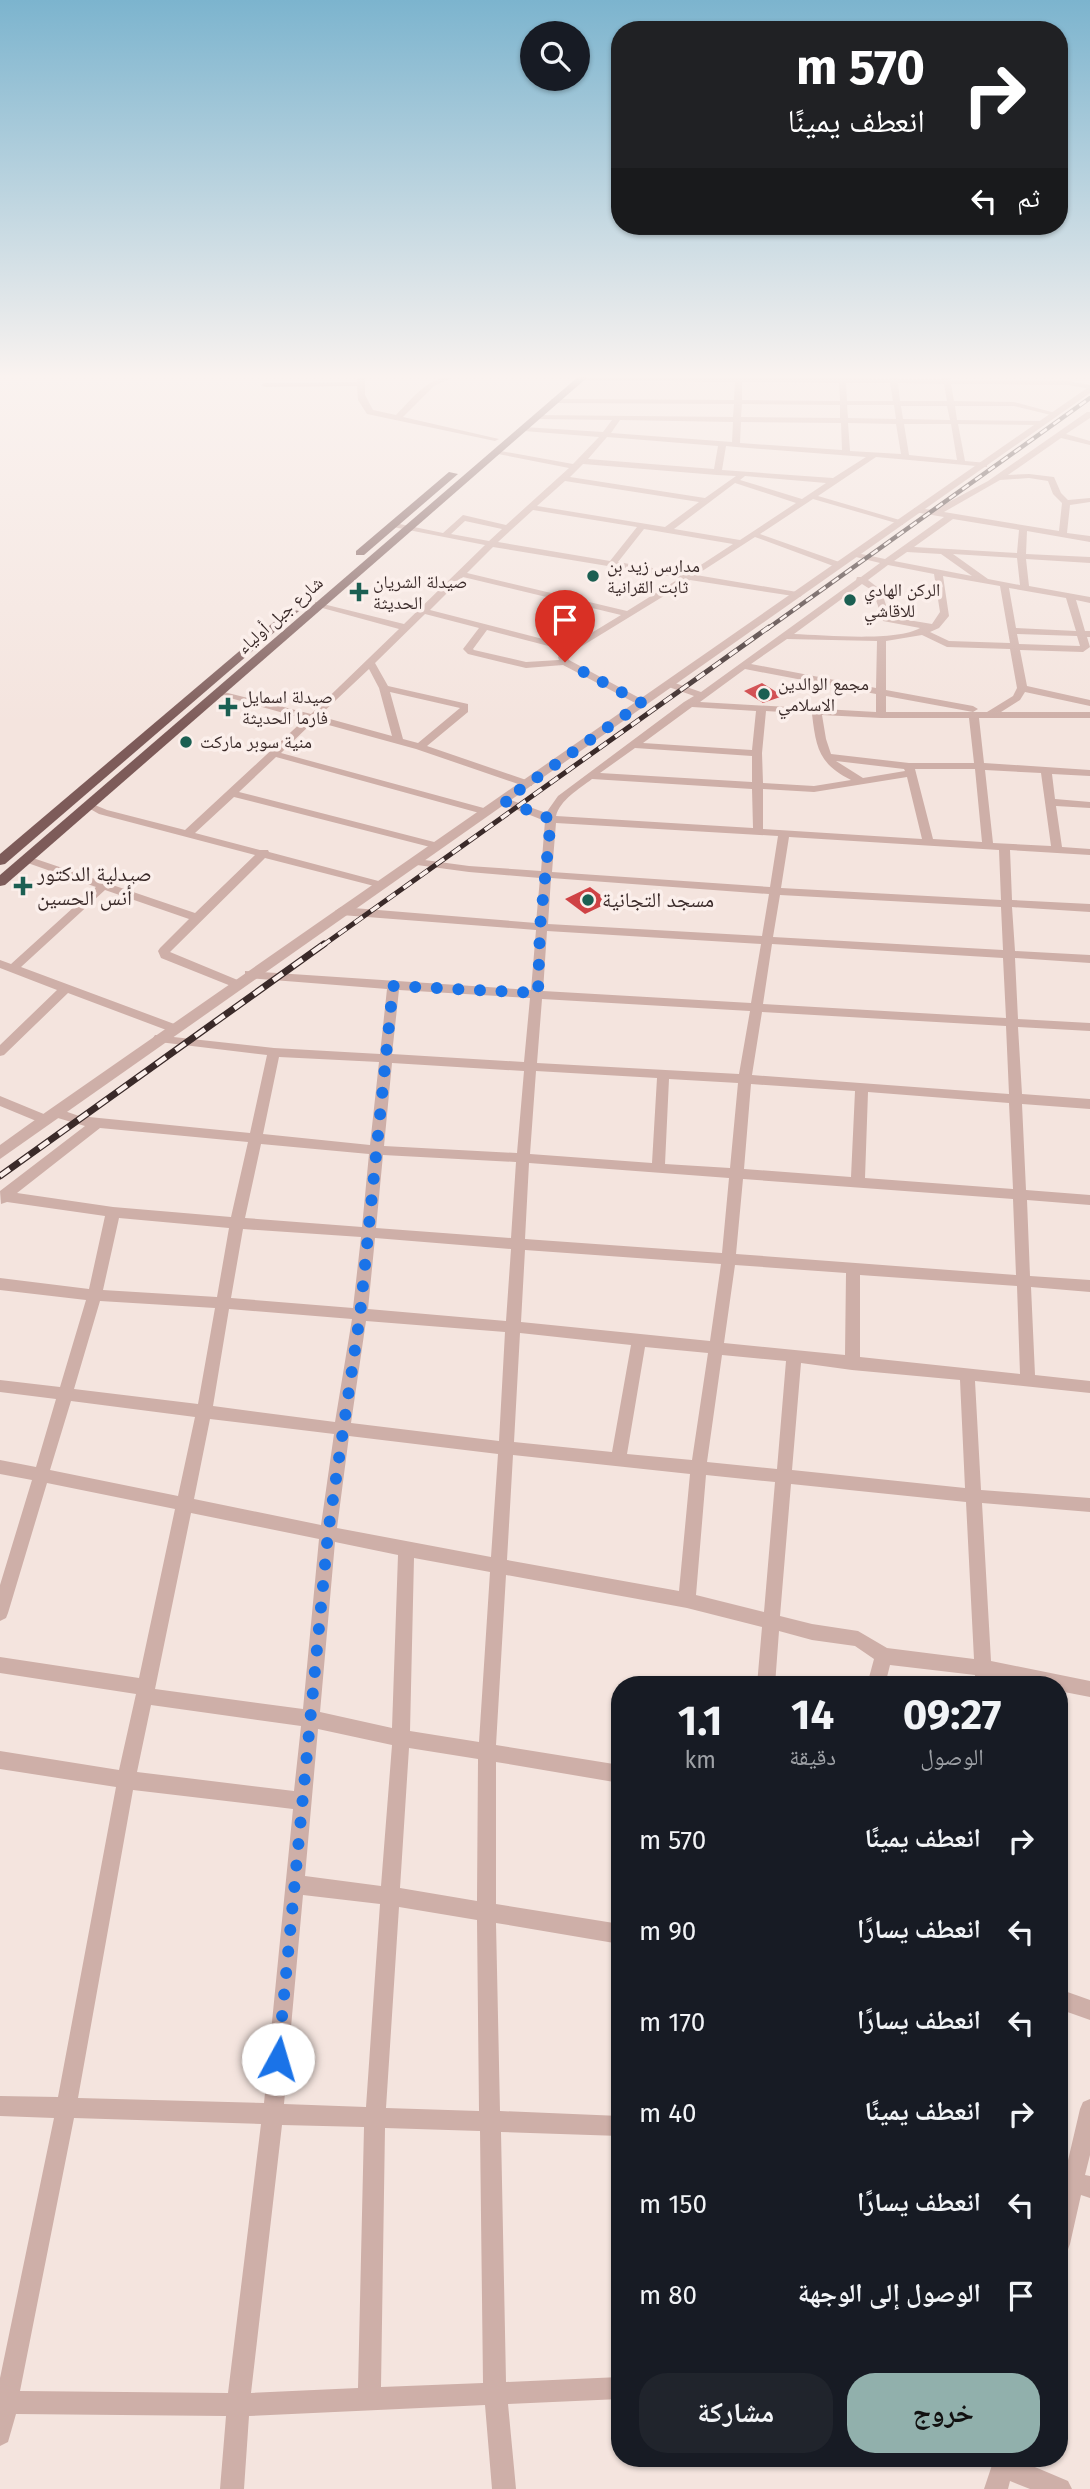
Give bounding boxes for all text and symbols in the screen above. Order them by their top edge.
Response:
map controls [520,21,590,91]
button: search [520,21,590,91]
text: 570 m [796,38,925,97]
icon: right [949,49,1040,140]
text: انعطف يمينًا [787,102,925,140]
icon: left [965,182,1003,220]
text: ثم [1017,183,1040,214]
place label: مدارس زيد بن ثابت القرانية [607,555,700,598]
marker: مدارس زيد بن ثابت القرانية [585,568,601,584]
place label: صيدلة الشريان الحديثة [373,571,467,614]
street label: شارع جبل أولياء [233,572,327,658]
place label: الركن الهادي للاقاشي [864,579,940,626]
marker: صيدلة الشريان الحديثة [351,584,367,600]
pin [535,590,595,662]
marker: الركن الهادي للاقاشي [842,592,858,608]
icon: arrive [546,601,584,639]
place label: مجمع الوالدين الاسلامي [778,673,869,720]
place label: صيدلة اسمايل فارما الحديثة [242,686,333,729]
marker: مجمع الوالدين الاسلامي [756,686,772,702]
marker: صيدلة اسمايل فارما الحديثة [220,699,236,715]
place label: منية سوبر ماركت [200,731,312,753]
marker: منية سوبر ماركت [178,734,194,750]
place label: صيدلية الدكتور أنس الحسين [36,861,152,911]
marker: صيدلية الدكتور أنس الحسين [15,878,31,894]
place label: مسجد التجانية [602,887,714,913]
marker: مسجد التجانية [580,892,596,908]
text: 14 [791,1690,834,1740]
text: 09:27 [903,1690,1001,1740]
text: 1.1 [678,1696,723,1746]
text: دقيقة [789,1743,836,1771]
text: الوصول [920,1743,984,1771]
text: km [684,1746,716,1774]
icon: right [1002,1822,1040,1860]
text: انعطف يمينًا [865,1823,981,1854]
text: 570 m [639,1825,706,1856]
icon: left [1002,1913,1040,1951]
text: انعطف يسارًا [857,1914,981,1945]
text: 90 m [639,1916,696,1947]
icon: left [1002,2004,1040,2042]
text: انعطف يسارًا [857,2005,981,2036]
text: 170 m [639,2007,705,2038]
position arrow [241,2022,315,2096]
icon: right [1002,2095,1040,2133]
text: انعطف يمينًا [865,2096,981,2127]
text: 40 m [639,2098,697,2129]
icon: left [1002,2186,1040,2224]
text: انعطف يسارًا [857,2187,981,2218]
text: 150 m [639,2189,707,2220]
icon: arrive [1002,2277,1040,2315]
text: الوصول إلى الوجهة [798,2278,981,2309]
text: 80 m [639,2280,697,2311]
button: مشاركة [639,2373,833,2453]
button: خروج [847,2373,1040,2453]

